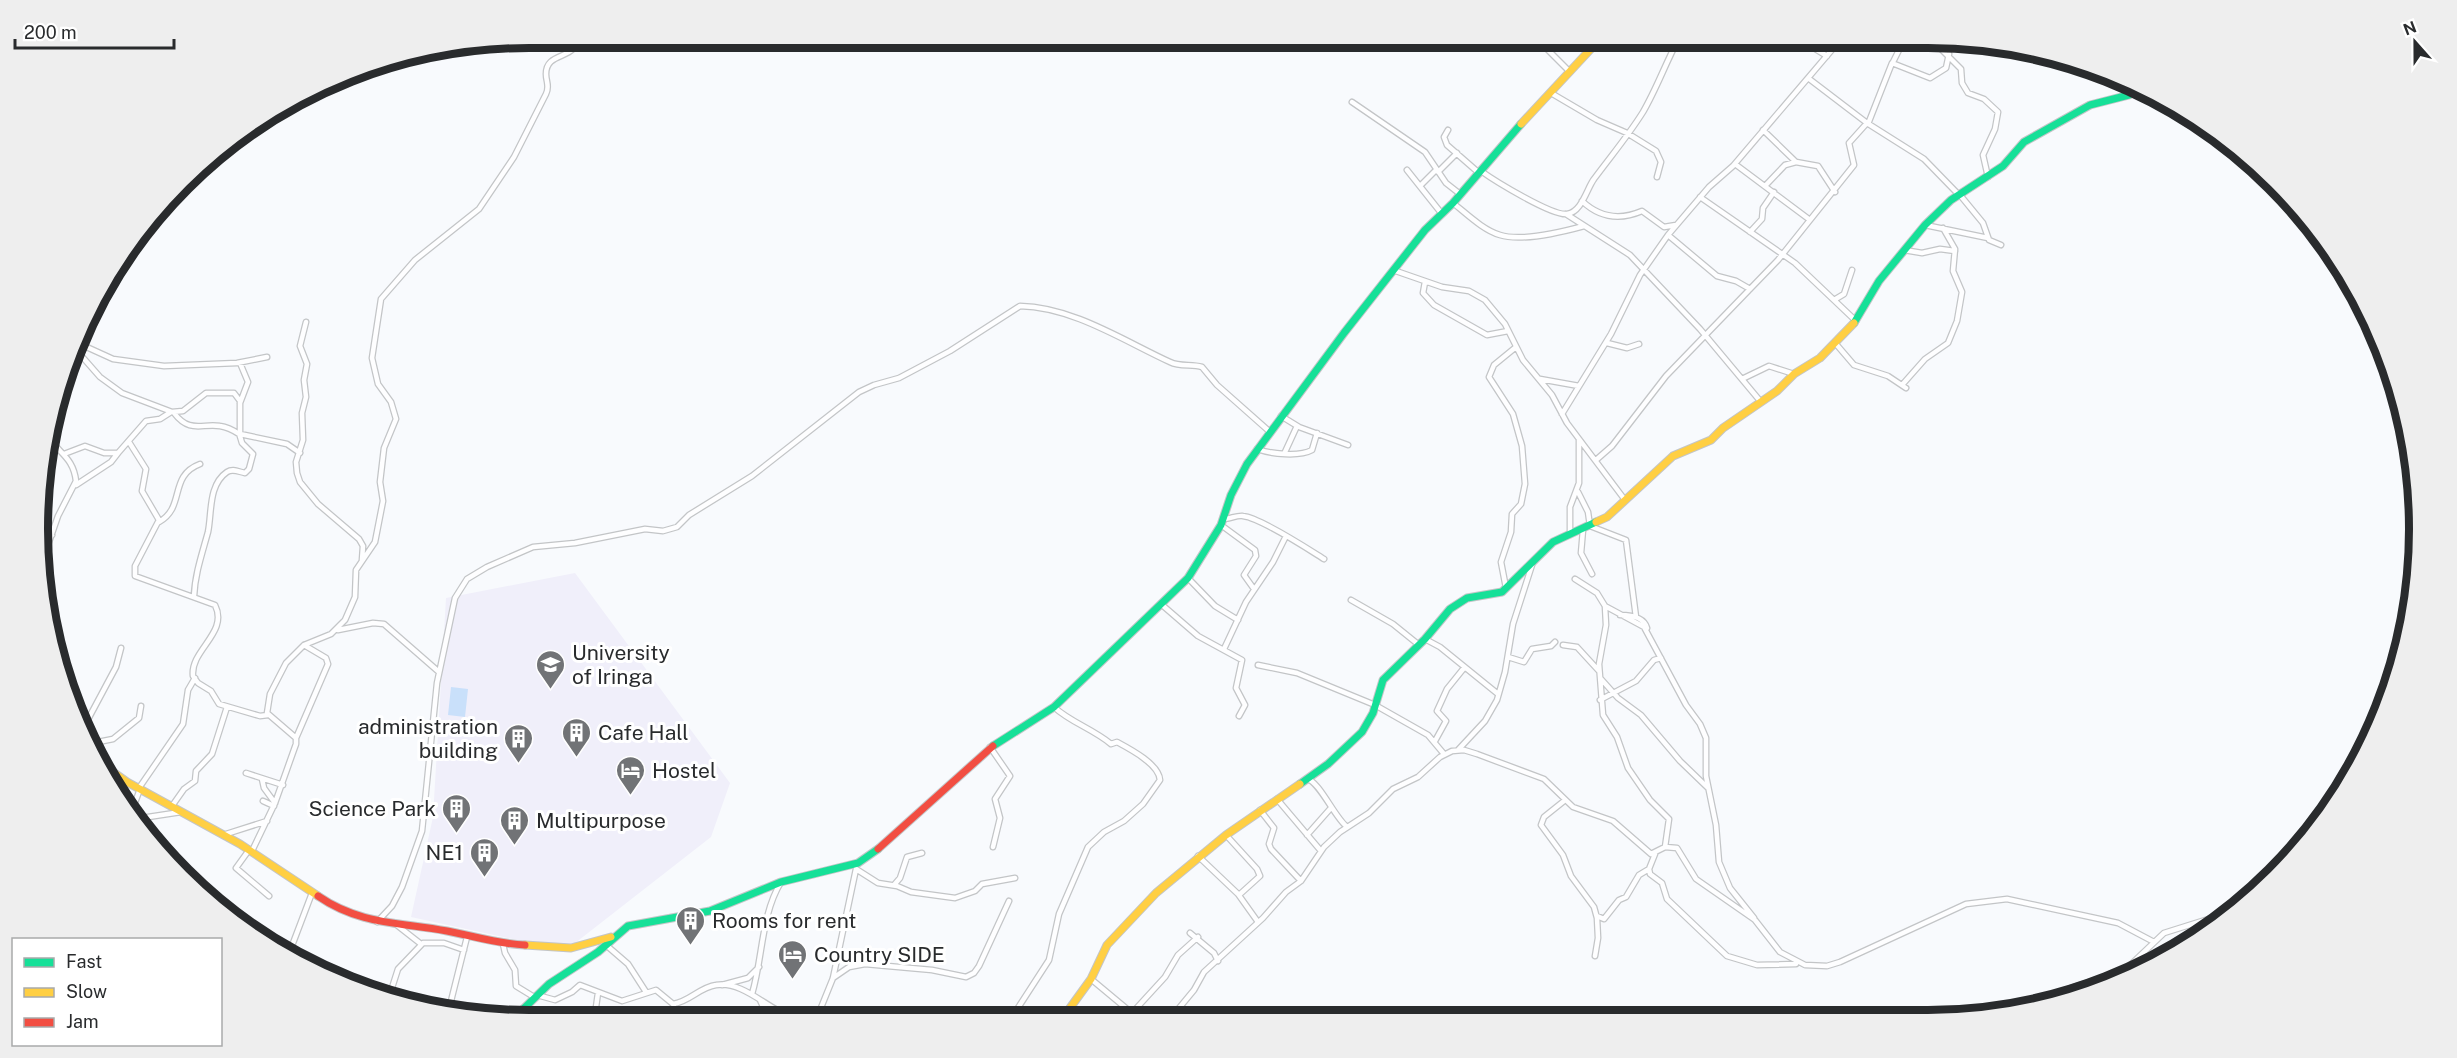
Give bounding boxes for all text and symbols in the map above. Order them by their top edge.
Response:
scale bar [15,12,174,50]
north arrow [2385,12,2445,72]
text: N [2401,17,2419,40]
text: 200 m [24,22,77,43]
place label: University of Iringa [572,640,670,689]
school or university icon: University of Iringa [535,648,567,690]
place label: administration building [358,714,498,763]
building icon: Cafe Hall [561,716,593,758]
place label: Cafe Hall [598,720,689,745]
building icon: administration building [503,722,535,764]
hotel icon: Hostel [615,754,647,796]
place label: Hostel [652,758,716,783]
building icon: Science Park [441,792,473,834]
place label: Science Park [308,796,436,821]
building icon: Multipurpose [499,804,531,846]
place label: Multipurpose [536,808,666,833]
building icon: NE1 [468,836,500,878]
place label: NE1 [426,840,463,865]
building icon: Rooms for rent [675,904,707,946]
place label: Rooms for rent [712,908,856,933]
legend [12,938,222,1046]
hotel icon: Country SIDE [777,938,809,980]
place label: Country SIDE [814,942,945,967]
text: Fast [66,951,102,972]
text: Slow [66,981,107,1002]
text: Jam [66,1011,99,1032]

